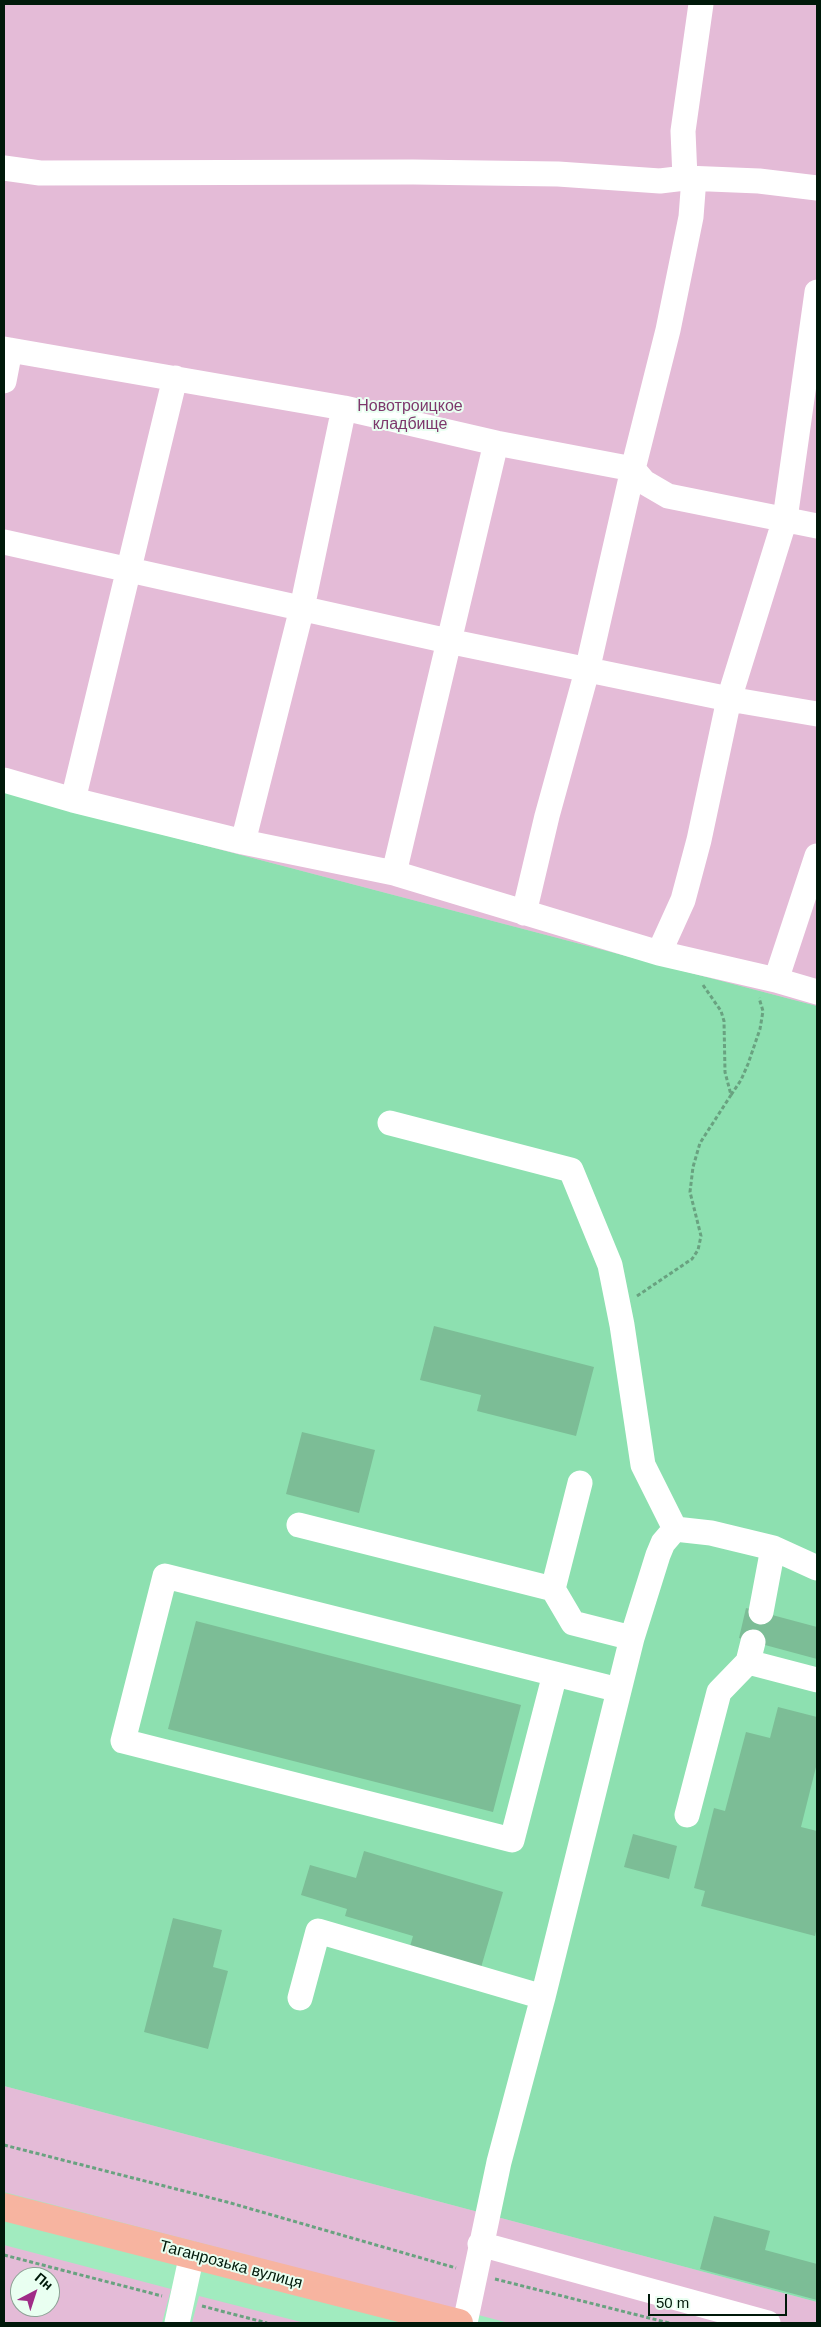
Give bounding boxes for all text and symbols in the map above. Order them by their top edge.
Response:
park label: Новотроицкое кладбище [357,397,463,435]
street label: Таганрозька вулиця [157,2237,305,2293]
north arrow [10,2267,60,2317]
text: Пн [32,2269,56,2293]
scale bar [651,2284,790,2316]
text: 50 m [656,2294,689,2311]

